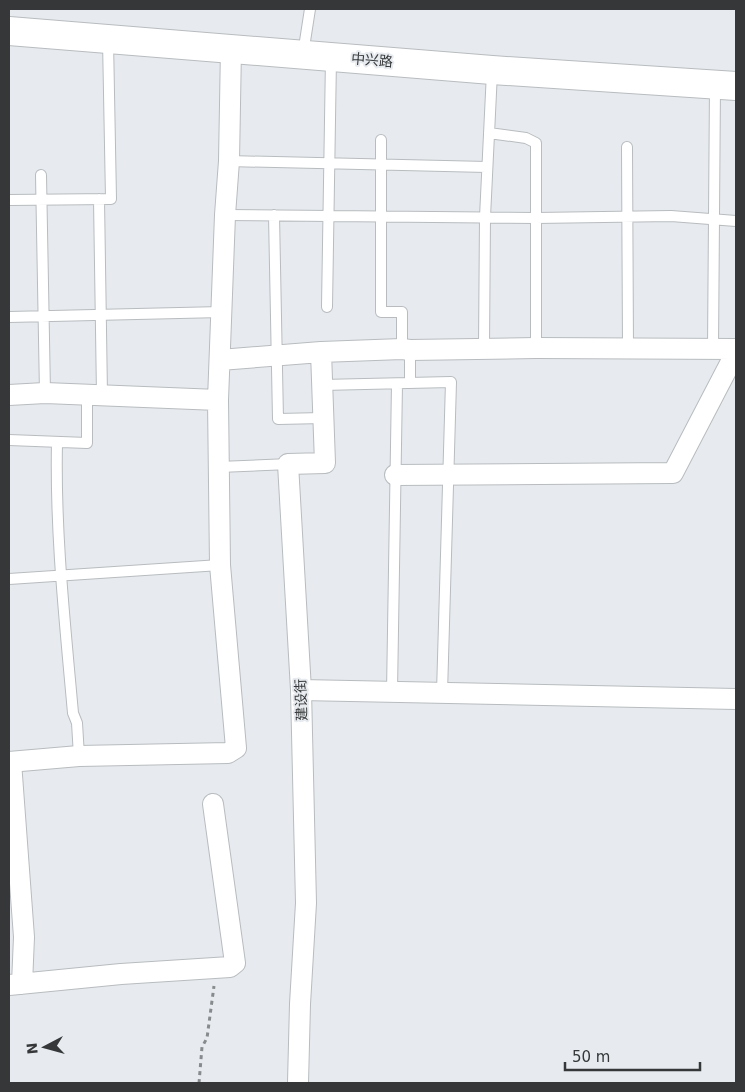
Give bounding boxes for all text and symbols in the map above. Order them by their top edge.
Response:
street label: 中兴路 [350,50,394,70]
street label: 建设街 [292,679,310,721]
north arrow [20,1022,70,1072]
scale bar [565,1040,700,1072]
text: N [24,1042,41,1055]
text: 50 m [572,1048,610,1066]

